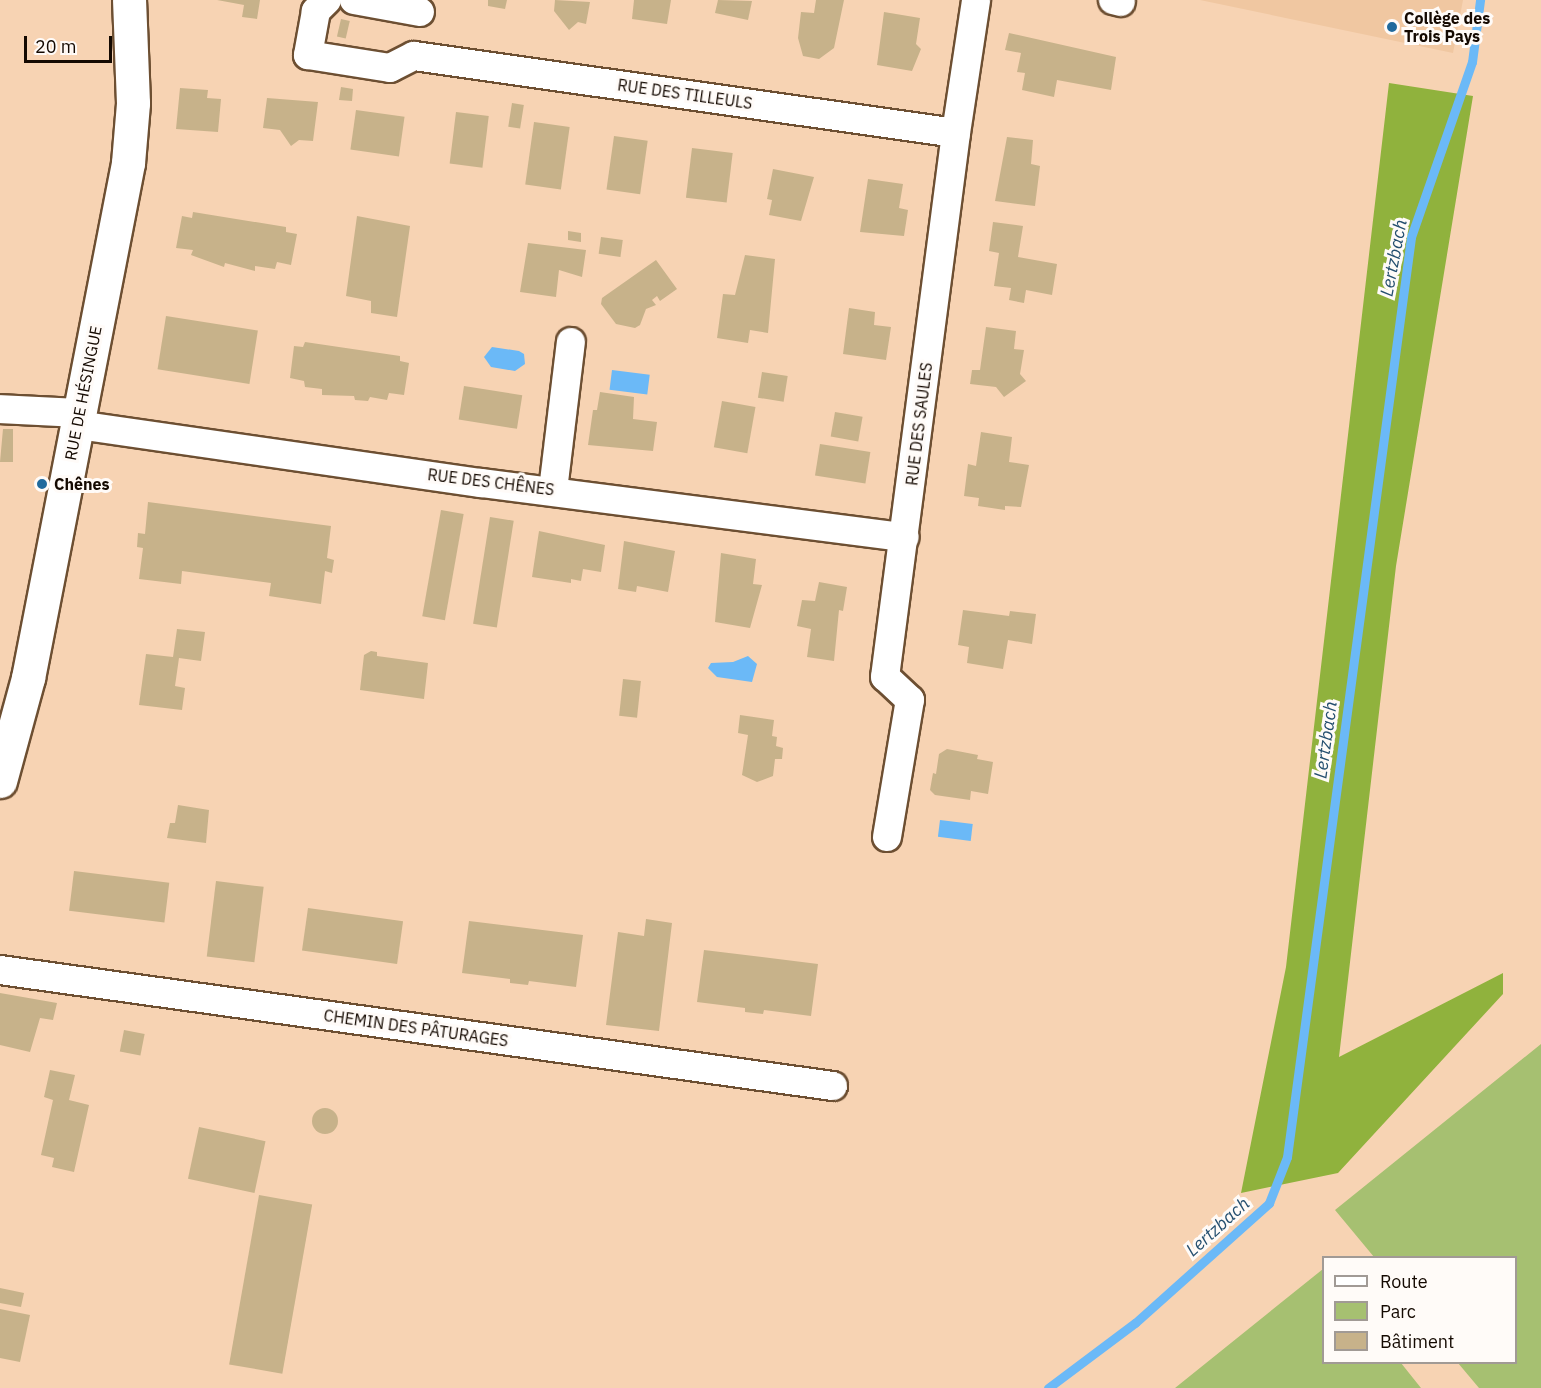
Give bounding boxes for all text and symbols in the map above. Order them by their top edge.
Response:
place label: Collège des Trois Pays [1404,8,1490,46]
marker: Collège des Trois Pays [1385,20,1399,34]
scale bar [27,24,116,62]
text: 20 m [35,35,77,58]
street label: RUE DES TILLEULS [616,75,754,113]
water label: Lertzbach [1376,218,1412,298]
street label: RUE DE HÉSINGUE [61,324,105,462]
street label: RUE DES SAULES [902,361,936,487]
street label: RUE DES CHÊNES [426,465,556,499]
place label: Chênes [54,474,110,494]
marker: Chênes [35,477,49,491]
water label: Lertzbach [1310,700,1342,780]
street label: CHEMIN DES PÂTURAGES [322,1006,510,1050]
water label: Lertzbach [1182,1193,1254,1261]
legend [1322,1256,1517,1364]
text: Route [1380,1270,1428,1293]
text: Parc [1380,1300,1416,1323]
text: Bâtiment [1380,1330,1454,1353]

